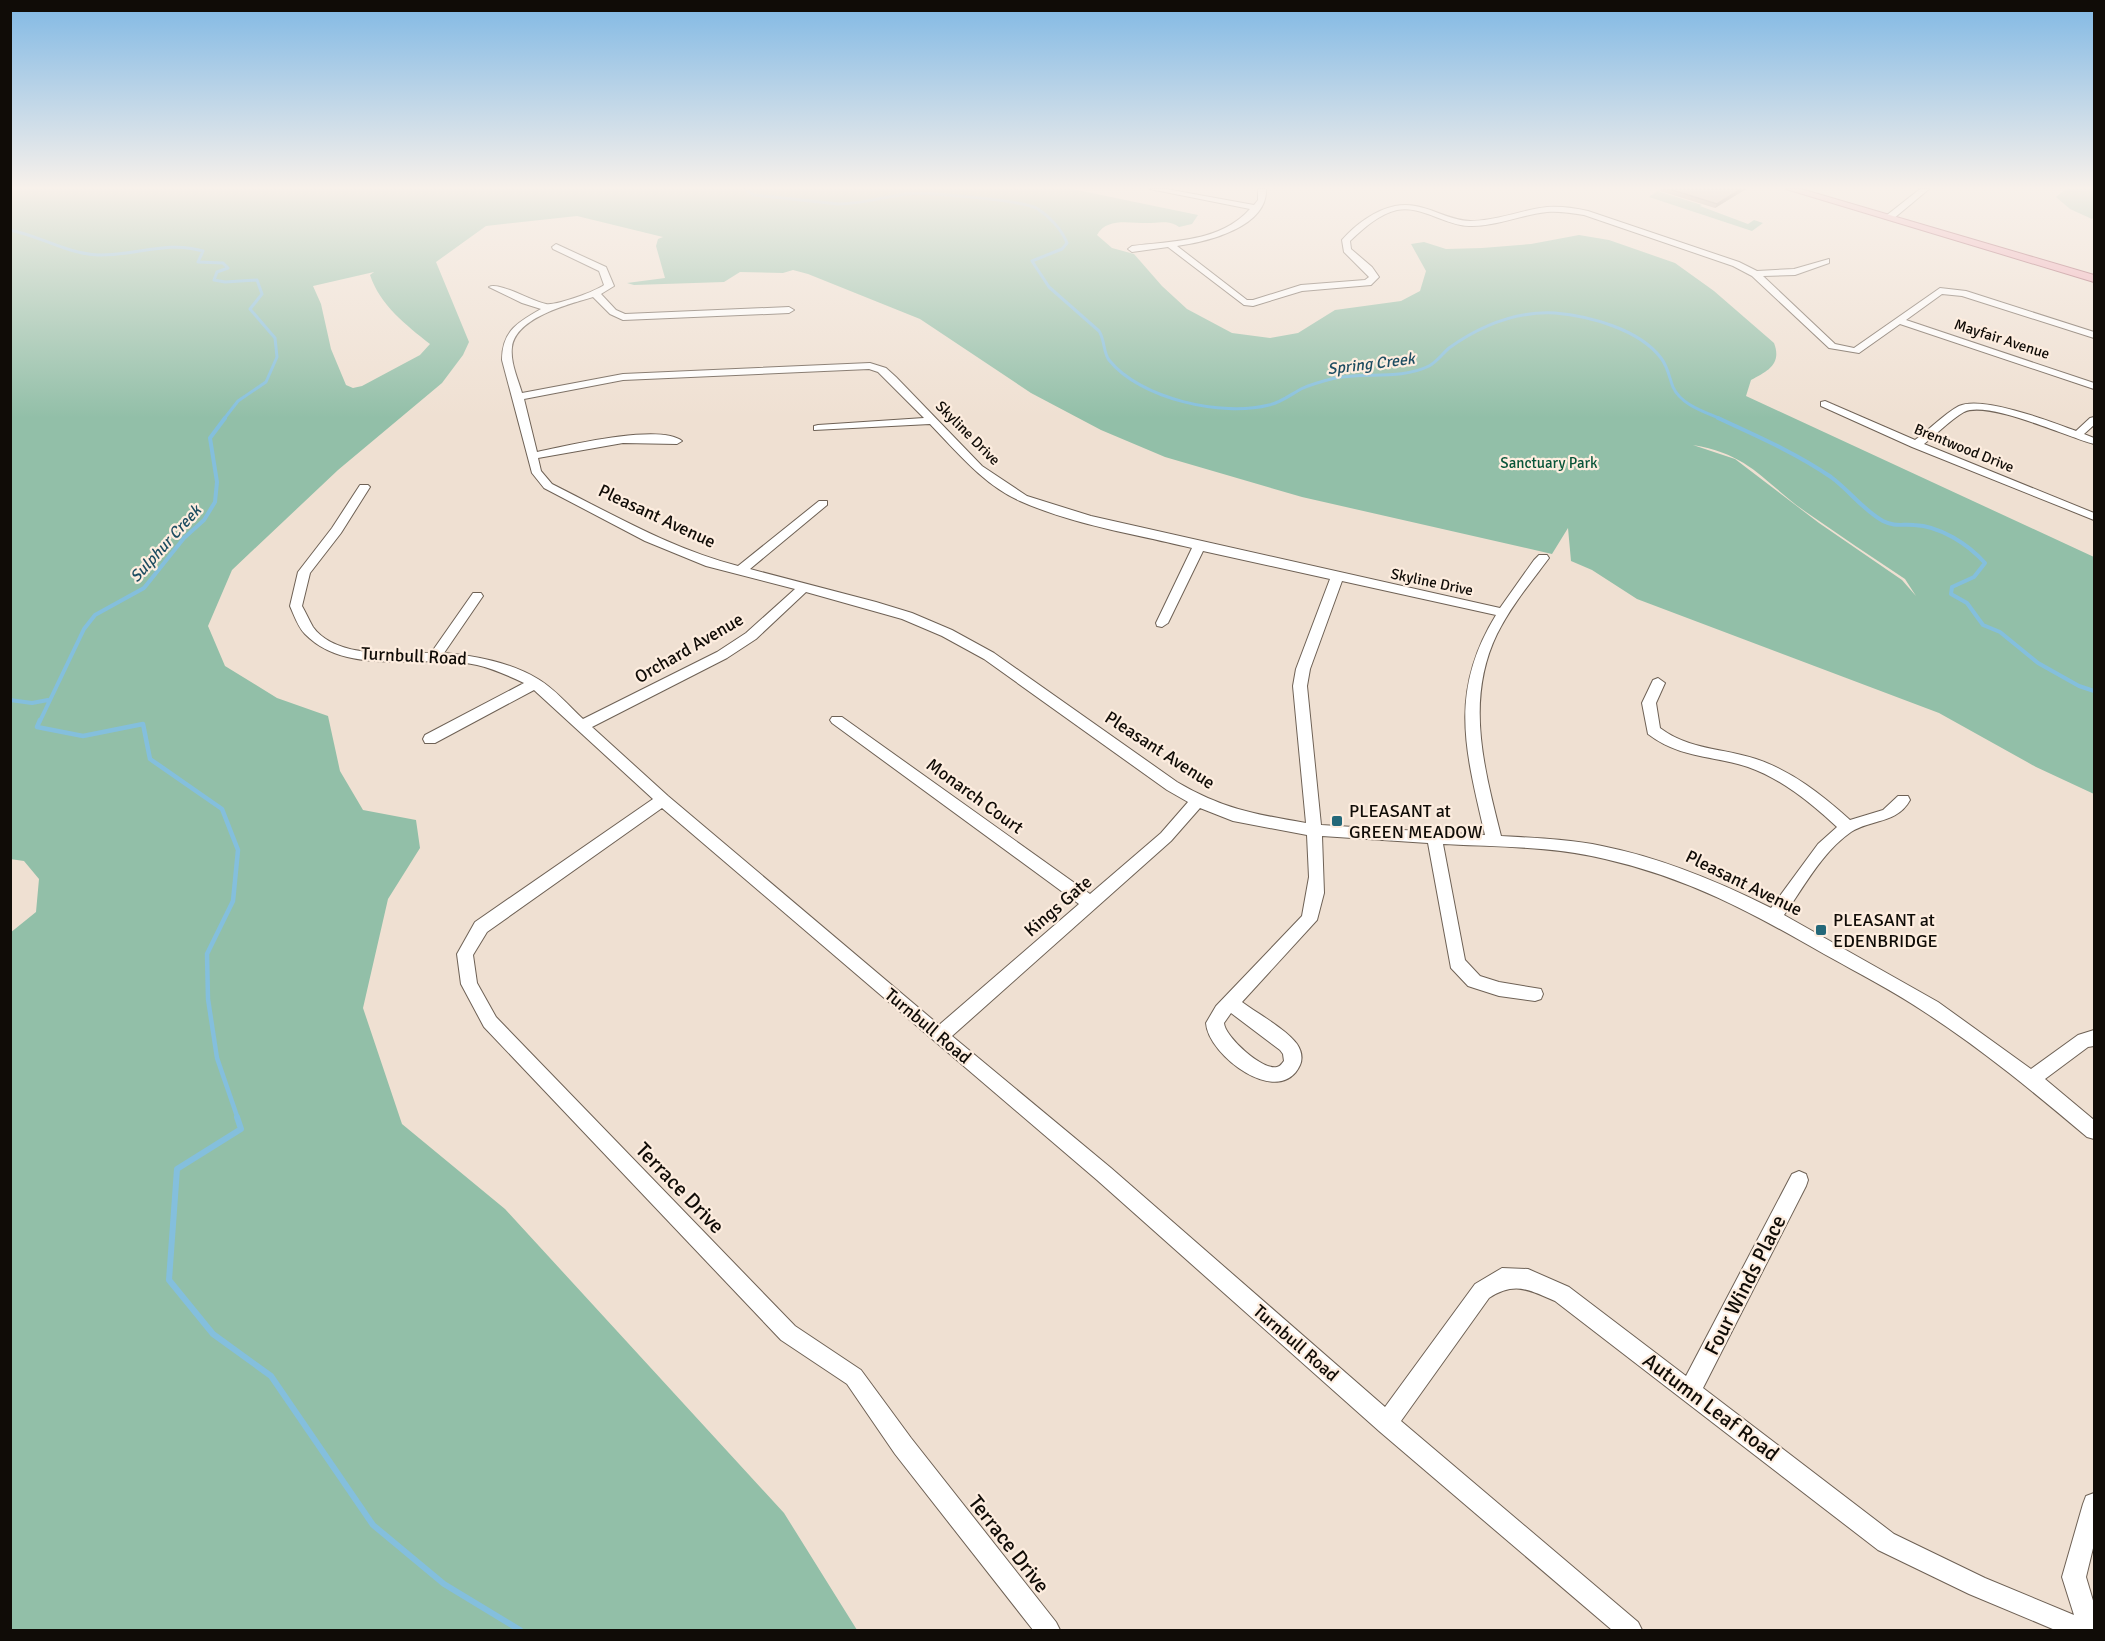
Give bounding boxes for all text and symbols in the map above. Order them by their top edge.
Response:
street label: Mayfair Avenue [1952,315,2052,363]
water label: Spring Creek [1326,348,1418,379]
street label: Skyline Drive [932,397,1004,469]
street label: Brentwood Drive [1911,420,2017,476]
park label: Sanctuary Park [1500,454,1598,472]
street label: Pleasant Avenue [595,479,719,553]
water label: Sulphur Creek [126,499,207,586]
street label: Skyline Drive [1389,564,1475,600]
street label: Orchard Avenue [631,608,747,688]
street label: Turnbull Road [361,642,467,670]
street label: Pleasant Avenue [1101,706,1219,794]
street label: Monarch Court [922,753,1028,839]
place label: PLEASANT at GREEN MEADOW [1349,800,1482,843]
marker: PLEASANT at GREEN MEADOW [1330,814,1344,828]
street label: Pleasant Avenue [1682,845,1806,921]
street label: Kings Gate [1020,871,1096,941]
place label: PLEASANT at EDENBRIDGE [1833,909,1938,952]
marker: PLEASANT at EDENBRIDGE [1814,923,1828,937]
street label: Turnbull Road [880,984,976,1068]
street label: Terrace Drive [630,1137,730,1239]
street label: Four Winds Place [1698,1210,1792,1360]
street label: Turnbull Road [1249,1300,1343,1386]
street label: Autumn Leaf Road [1638,1347,1784,1467]
street label: Terrace Drive [963,1490,1055,1598]

